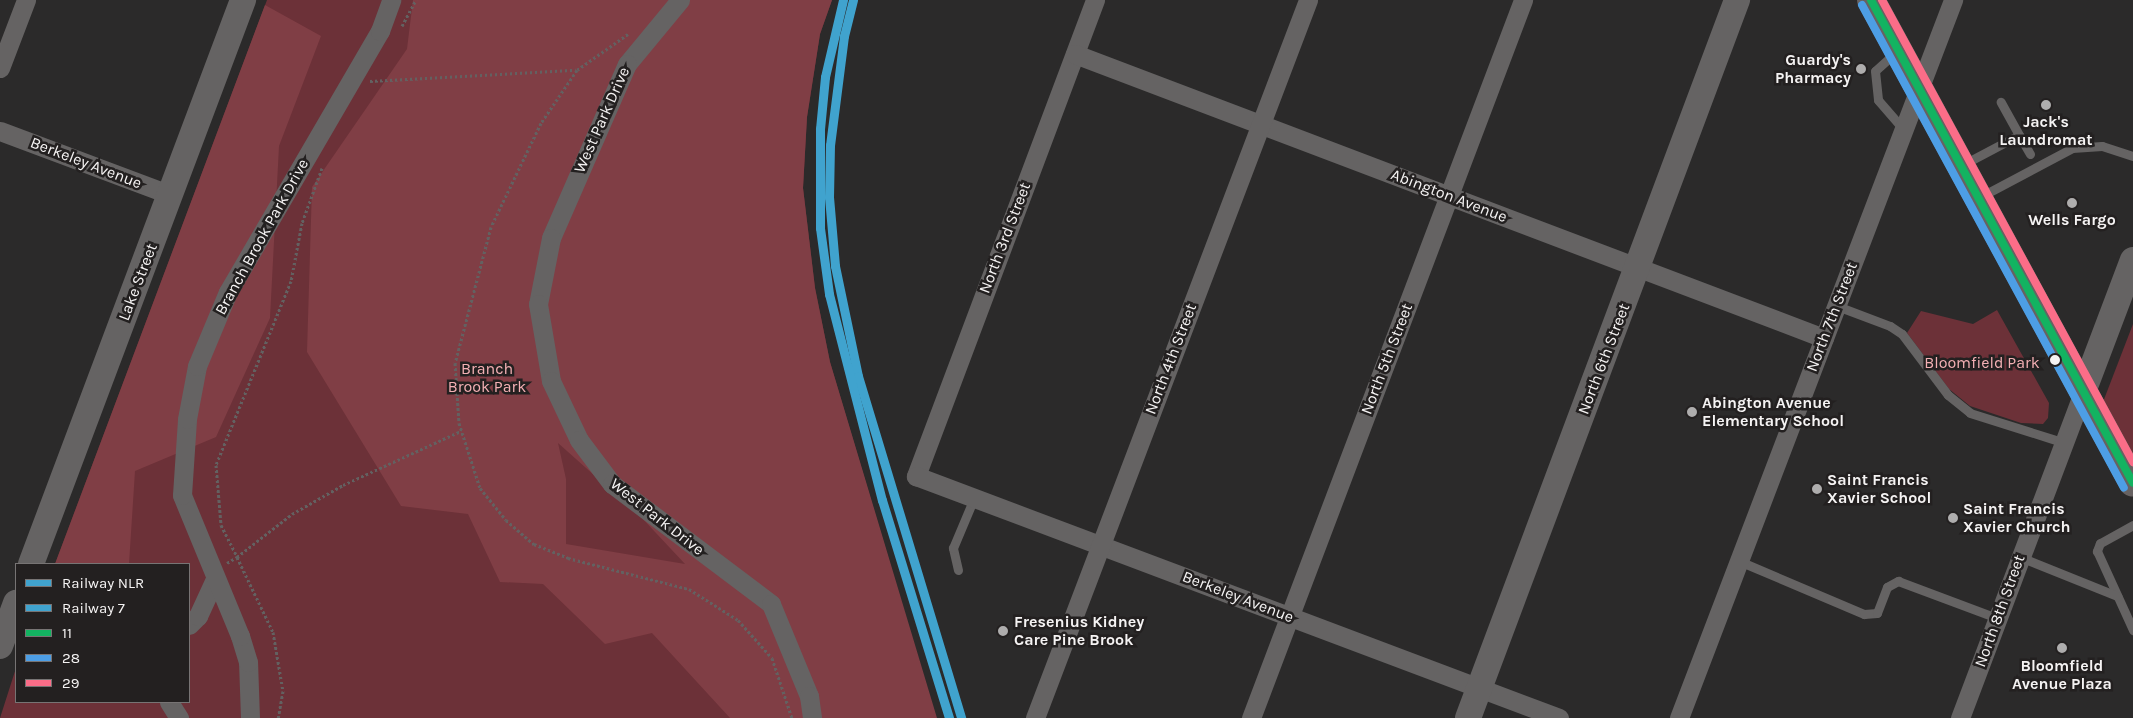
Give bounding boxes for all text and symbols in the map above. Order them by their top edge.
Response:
place label: Guardy's Pharmacy [1775,50,1851,88]
marker: Guardy's Pharmacy [1855,63,1867,75]
street label: West Park Drive [570,64,634,176]
marker: Jack's Laundromat [2040,99,2052,111]
place label: Jack's Laundromat [1999,112,2093,150]
street label: Berkeley Avenue [28,133,144,193]
street label: Branch Brook Park Drive [211,156,313,318]
street label: Abington Avenue [1388,165,1510,227]
street label: North 3rd Street [975,180,1035,296]
marker: Wells Fargo [2066,197,2078,209]
place label: Wells Fargo [2028,210,2116,230]
street label: Lake Street [114,241,162,323]
street label: North 7th Street [1802,259,1862,375]
street label: North 4th Street [1141,301,1201,417]
street label: North 5th Street [1357,301,1417,417]
street label: North 6th Street [1574,301,1634,417]
park label: Bloomfield Park [1924,353,2040,373]
unlabelled marker [2050,355,2060,365]
park label: Branch Brook Park [448,359,526,397]
place label: Abington Avenue Elementary School [1702,393,1844,431]
marker: Abington Avenue Elementary School [1686,406,1698,418]
place label: Saint Francis Xavier School [1827,470,1931,508]
street label: West Park Drive [606,474,708,560]
marker: Saint Francis Xavier School [1811,483,1823,495]
place label: Saint Francis Xavier Church [1963,499,2071,537]
marker: Saint Francis Xavier Church [1947,512,1959,524]
street label: North 8th Street [1971,552,2029,670]
legend [15,563,190,703]
street label: Berkeley Avenue [1180,567,1296,627]
text: Railway NLR [62,574,144,592]
text: Railway 7 [62,599,125,617]
place label: Fresenius Kidney Care Pine Brook [1014,612,1144,650]
text: 11 [62,624,72,642]
marker: Fresenius Kidney Care Pine Brook [996,624,1010,638]
marker: Bloomfield Avenue Plaza [2056,642,2068,654]
text: 28 [62,649,80,667]
place label: Bloomfield Avenue Plaza [2012,656,2112,694]
text: 29 [62,674,79,692]

